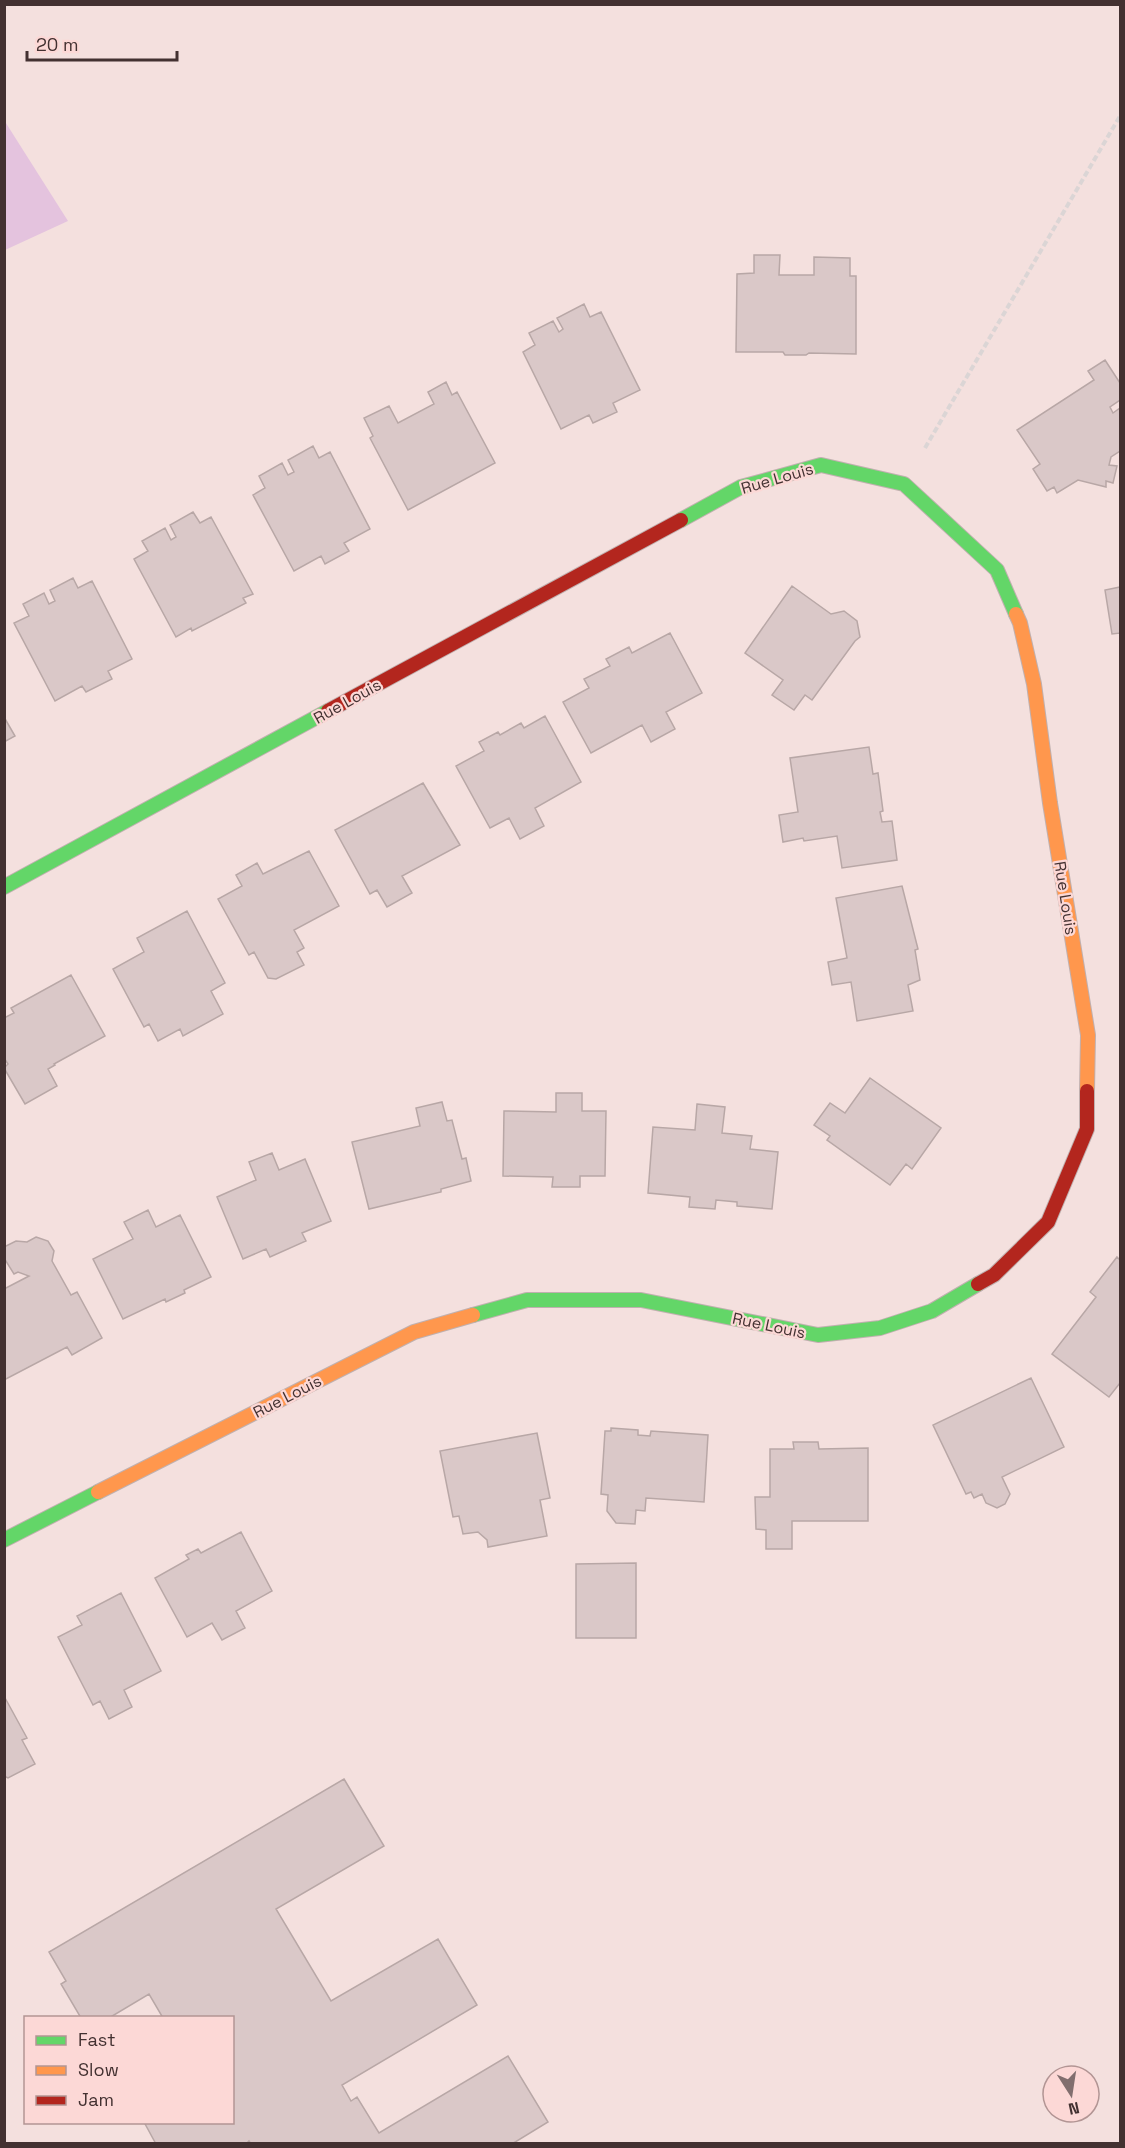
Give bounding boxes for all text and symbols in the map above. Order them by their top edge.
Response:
scale bar [27,24,177,62]
text: 20 m [36,33,79,56]
street label: Rue Louis [739,458,816,499]
street label: Rue Louis [310,674,385,729]
street label: Rue Louis [1049,860,1082,936]
street label: Rue Louis [730,1308,807,1343]
street label: Rue Louis [249,1370,325,1423]
legend [24,2016,234,2124]
text: Fast [78,2028,115,2051]
text: Slow [78,2058,119,2081]
north arrow [1041,2064,1101,2124]
text: Jam [78,2088,114,2111]
text: N [1067,2097,1081,2120]

